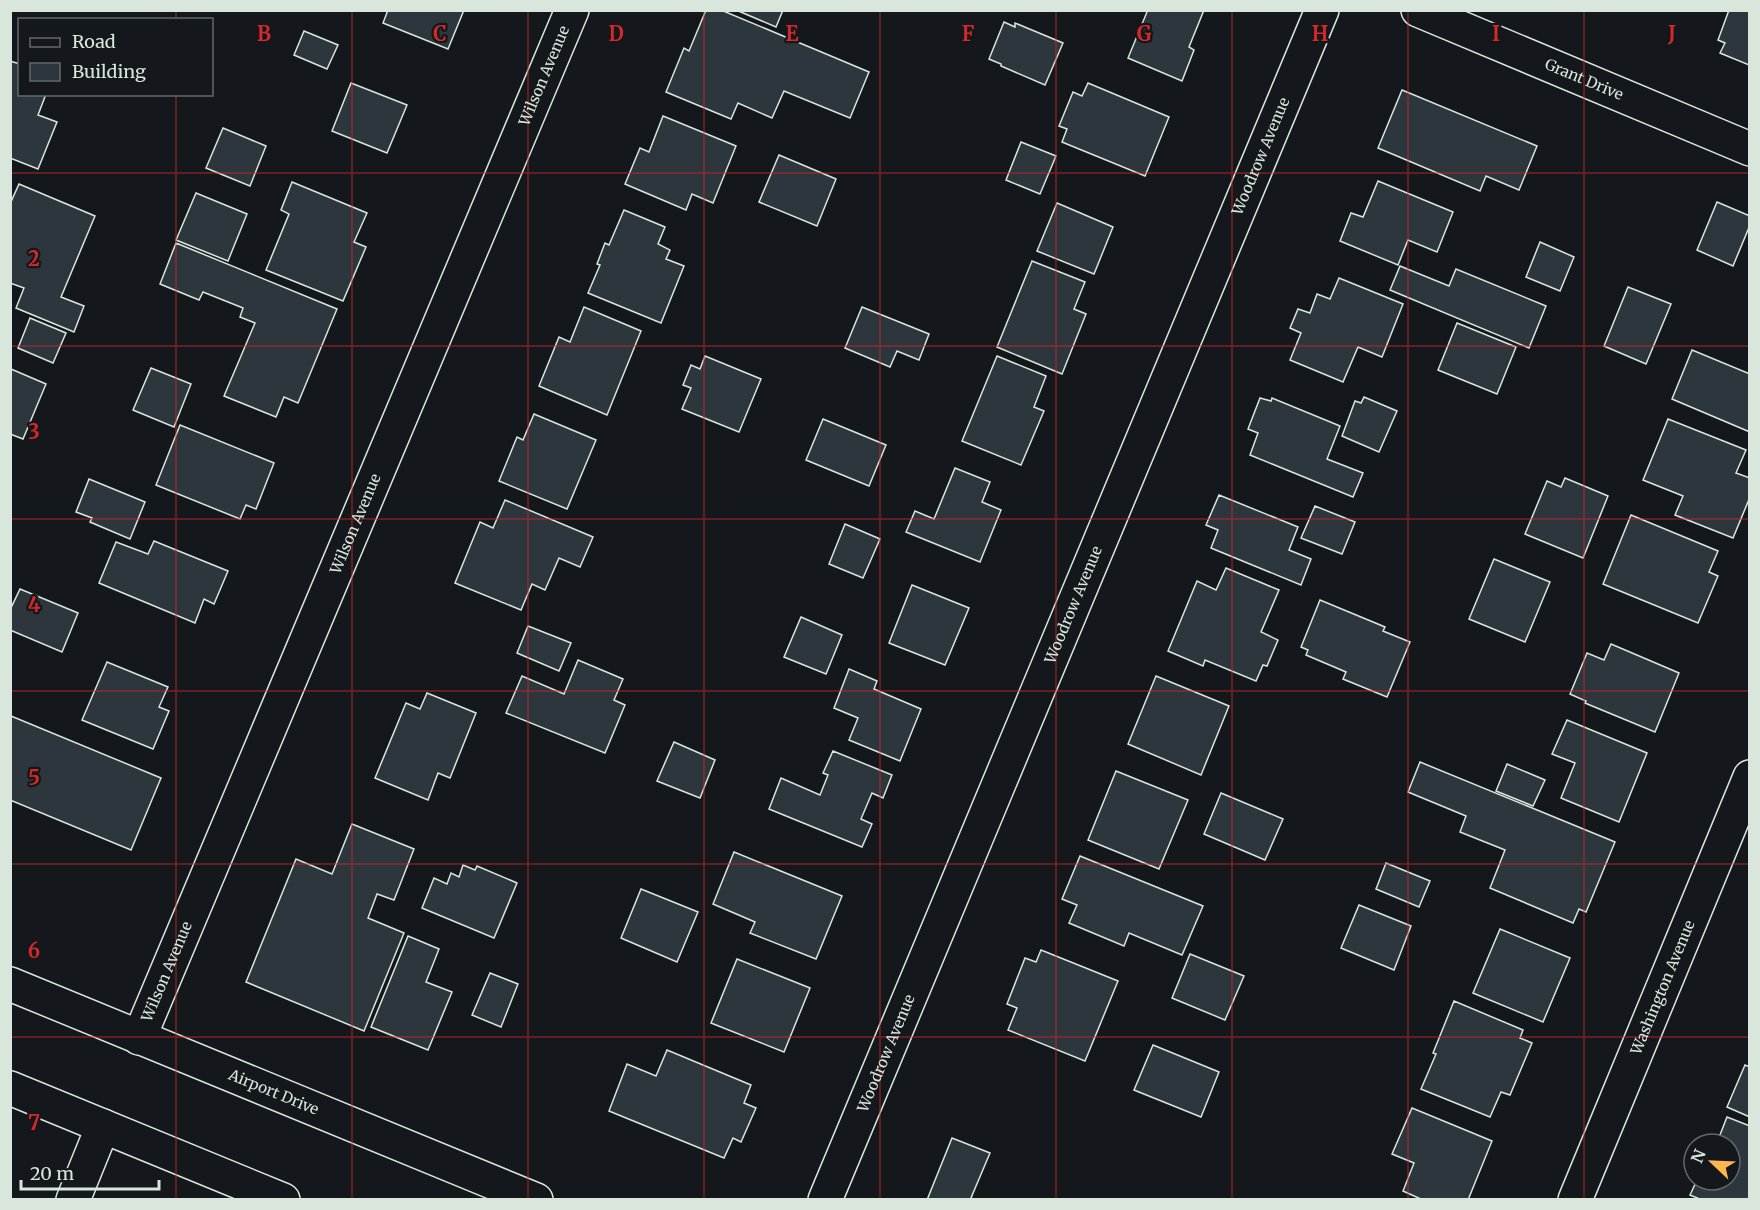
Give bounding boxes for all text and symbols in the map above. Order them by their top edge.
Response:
legend [18,18,213,96]
text: B [257,21,271,46]
text: C [433,21,447,46]
text: D [608,21,624,46]
text: E [785,21,799,46]
text: F [962,21,975,46]
text: G [1137,21,1152,46]
text: H [1312,21,1328,46]
text: I [1492,21,1500,46]
text: J [1667,21,1676,46]
street label: Wilson Avenue [514,23,573,129]
text: Road [72,30,116,53]
street label: Grant Drive [1542,54,1627,104]
text: Building [72,60,146,83]
street label: Woodrow Avenue [1227,94,1293,219]
text: 2 [28,246,40,271]
text: 3 [28,419,40,444]
street label: Wilson Avenue [325,471,385,577]
street label: Woodrow Avenue [1040,543,1106,667]
text: 4 [28,592,41,617]
text: 5 [28,765,40,790]
street label: Washington Avenue [1626,917,1699,1058]
street label: Wilson Avenue [137,918,196,1025]
text: 6 [28,938,40,963]
street label: Woodrow Avenue [852,991,919,1116]
street label: Airport Drive [225,1064,322,1119]
text: 7 [28,1110,40,1135]
north arrow [1682,1132,1742,1192]
text: N [1687,1146,1710,1166]
scale bar [21,1153,159,1191]
text: 20 m [30,1162,74,1185]

